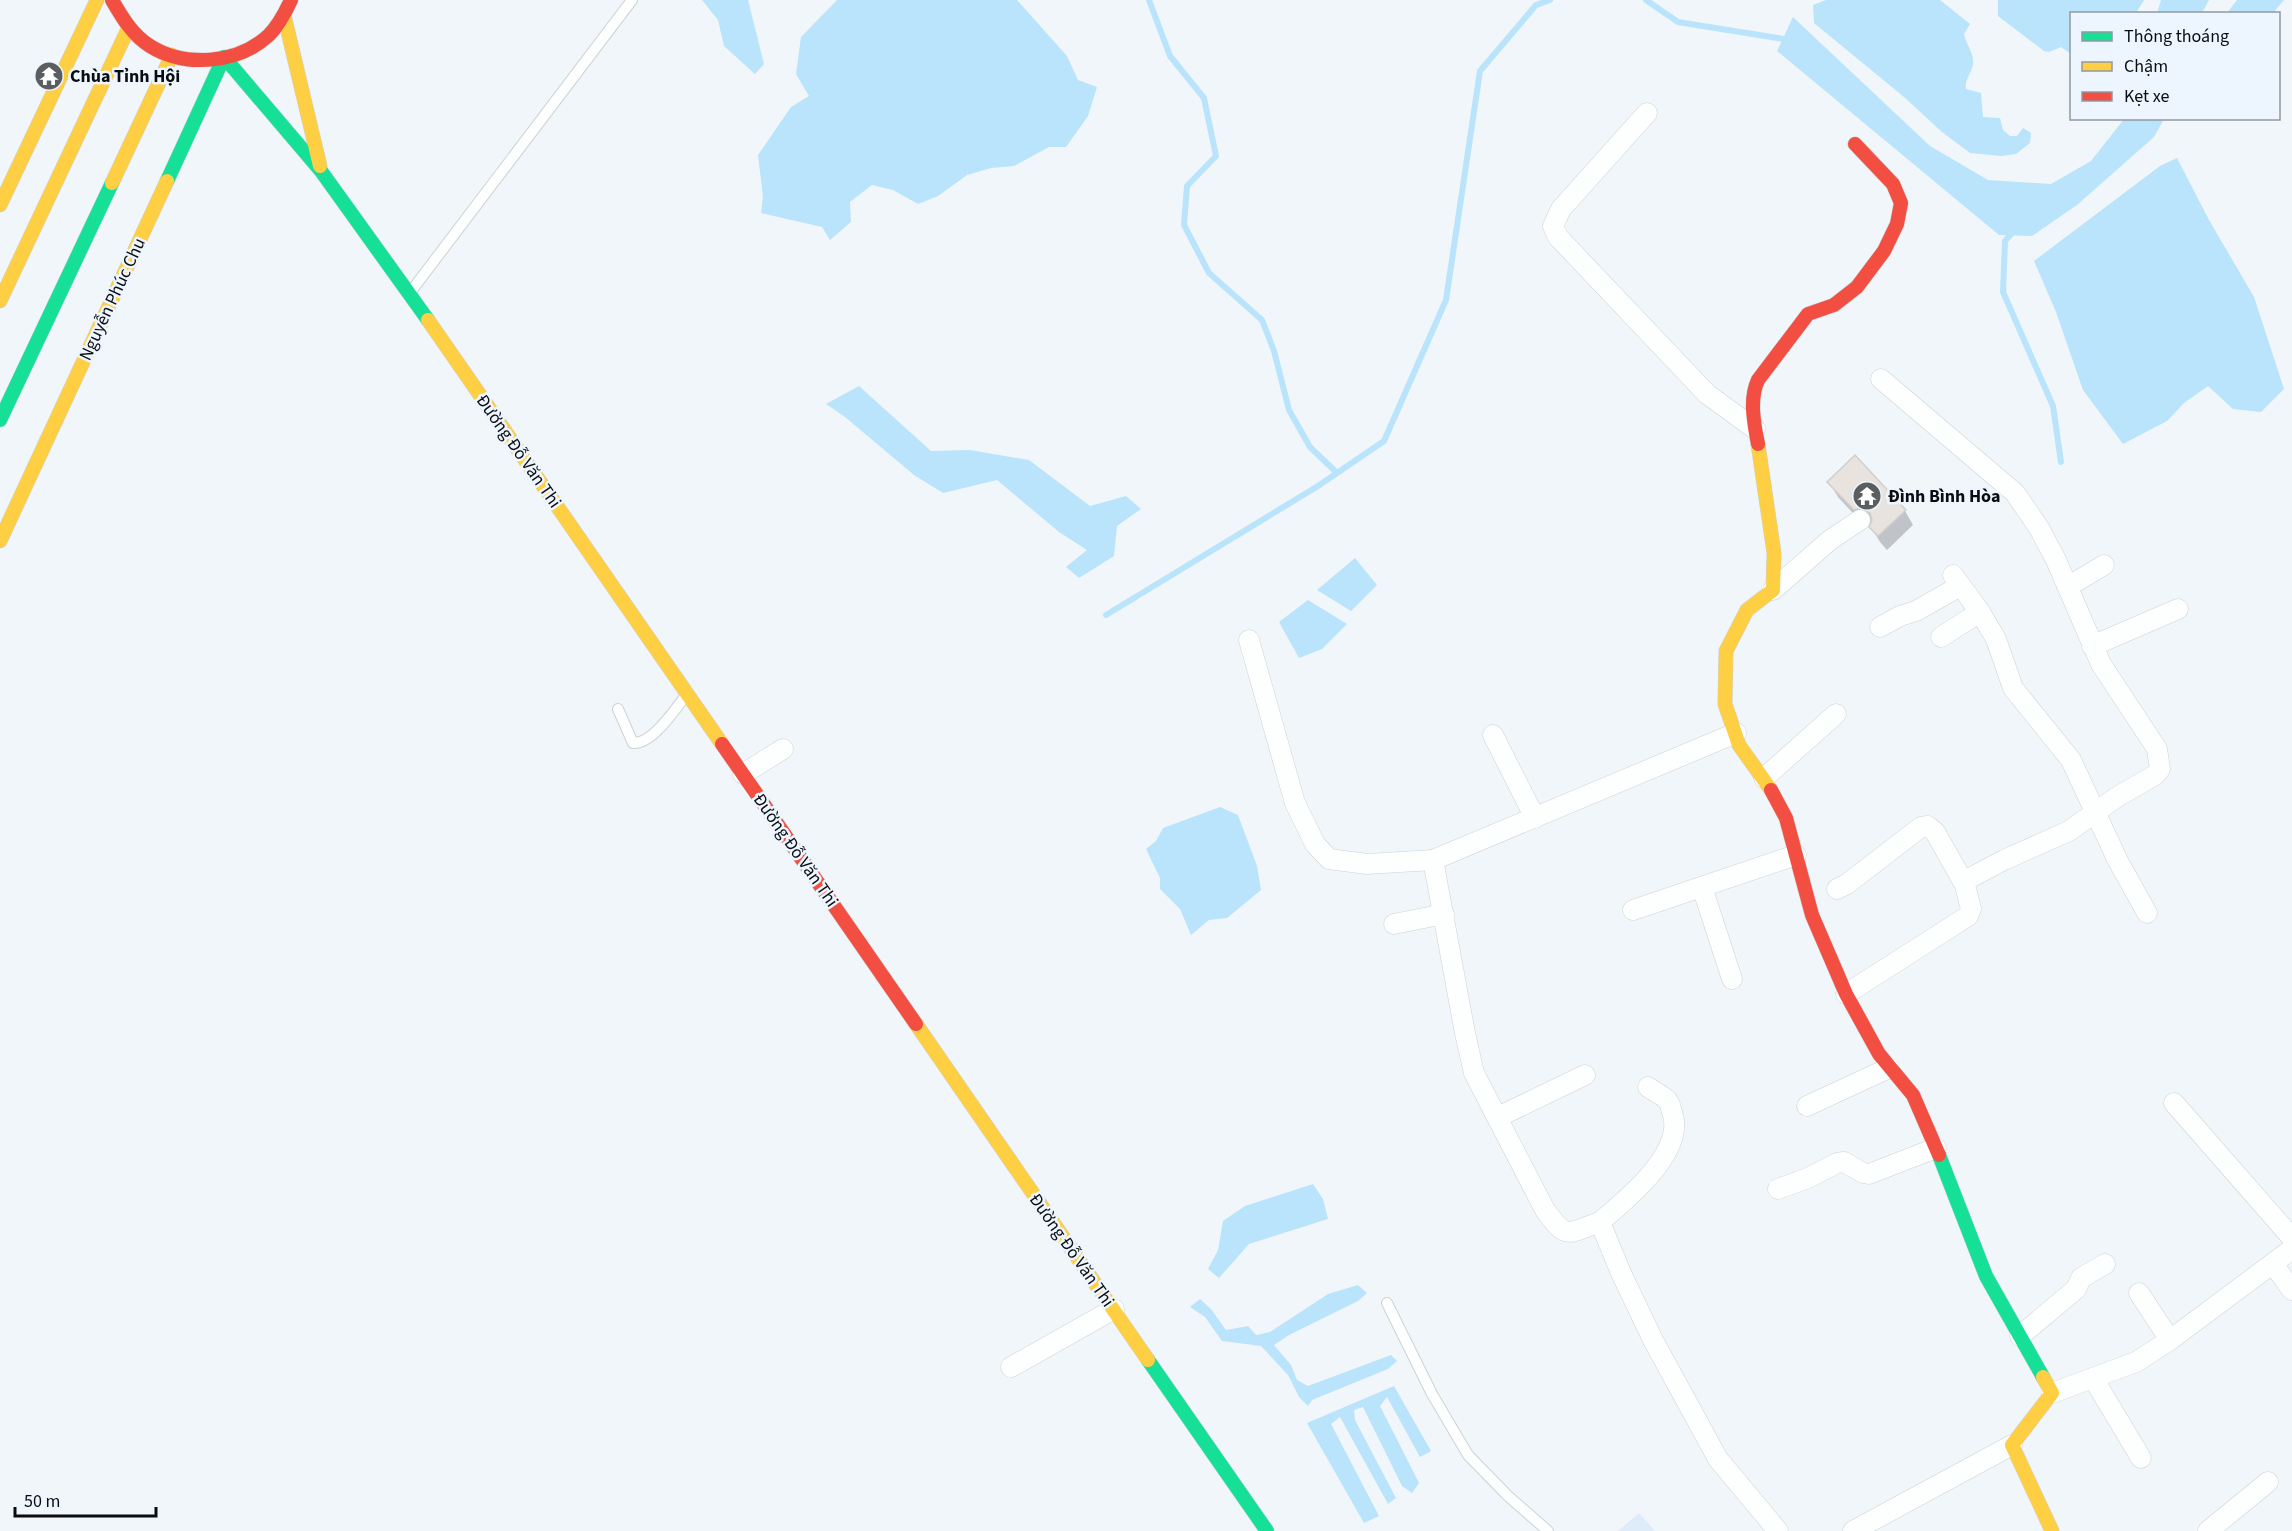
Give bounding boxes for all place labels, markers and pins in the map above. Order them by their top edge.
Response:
temple icon: Chùa Tỉnh Hội [33,60,65,92]
place label: Chùa Tỉnh Hội [70,64,180,89]
temple icon: Đình Bình Hòa [1851,480,1883,512]
place label: Đình Bình Hòa [1888,484,2000,509]

